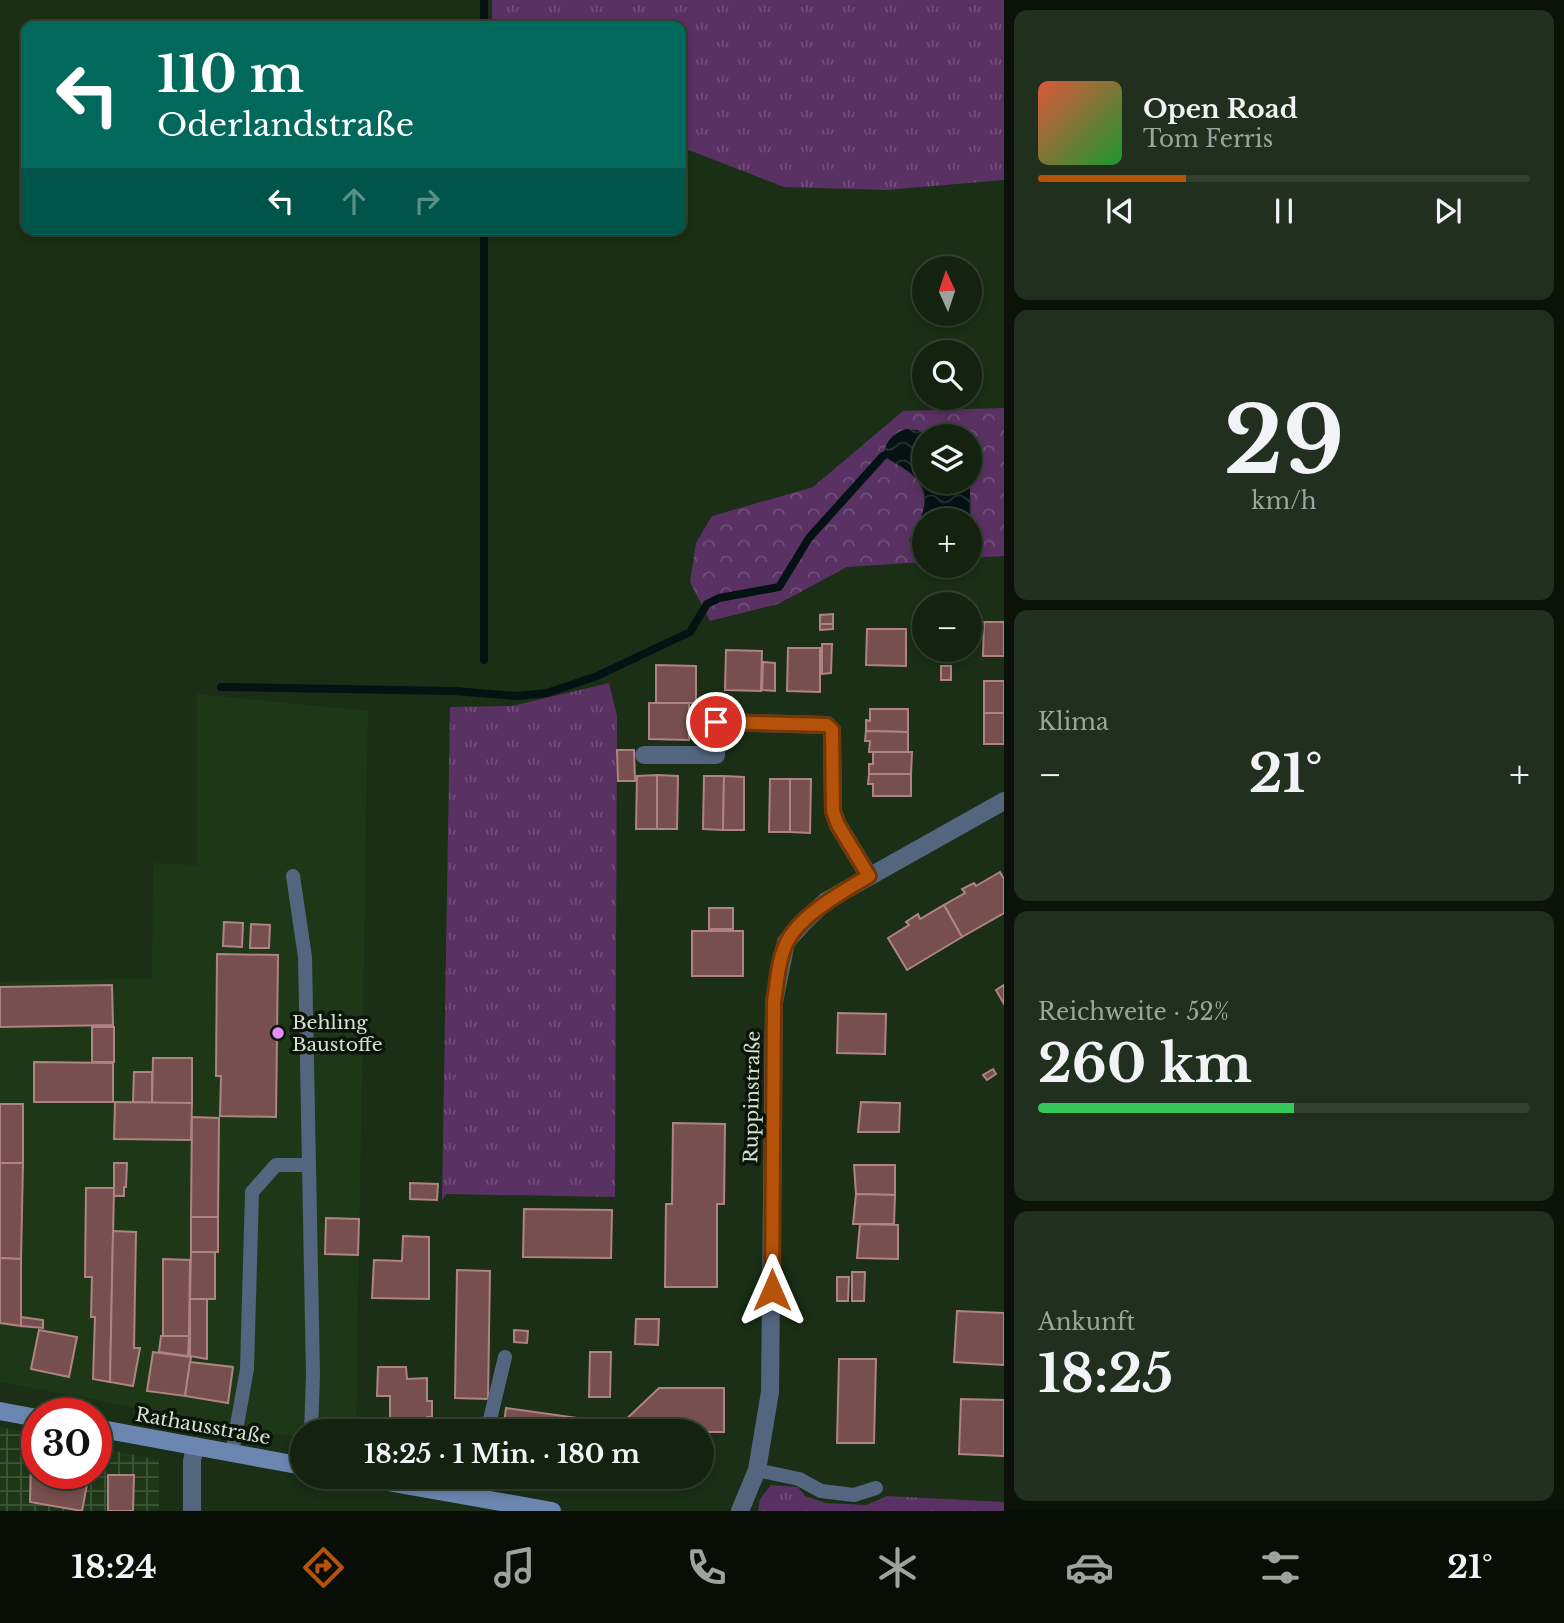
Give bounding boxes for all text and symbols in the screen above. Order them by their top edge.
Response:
text: 110 m [157,44,304,105]
icon: left [42,49,133,140]
text: Open Road [1143,93,1298,125]
text: Oderlandstraße [157,105,414,145]
text: Tom Ferris [1143,125,1273,153]
icon: left [262,182,300,220]
icon: ahead [335,182,373,220]
icon: right [408,182,446,220]
icon: previous [1101,192,1139,230]
icon: pause [1265,192,1303,230]
icon: next [1429,192,1467,230]
north arrow [912,256,982,326]
map controls [912,256,982,662]
button: search [912,340,982,410]
text: 29 [1224,385,1344,498]
button: layers [912,424,982,494]
text: km/h [1251,487,1317,515]
button: + [912,508,982,578]
button: − [912,592,982,662]
pin [686,692,746,752]
icon: arrive [697,703,735,741]
text: Klima [1038,708,1109,736]
text: 21° [1249,742,1323,806]
text: − [1038,751,1062,798]
text: + [1509,751,1530,798]
text: Reichweite · 52% [1038,998,1229,1026]
place label: Behling Baustoffe [292,1011,383,1056]
marker: Behling Baustoffe [270,1025,286,1041]
street label: Ruppinstraße [739,1031,765,1163]
text: 260 km [1038,1032,1252,1096]
position arrow [735,1253,809,1327]
text: Ankunft [1038,1308,1135,1336]
text: 18:25 [1038,1342,1173,1406]
speed limit sign: 30 [21,1398,112,1489]
street label: Rathausstraße [134,1403,272,1449]
text: 18:25 · 1 Min. · 180 m [364,1438,640,1470]
icon: directions [299,1543,348,1592]
icon: music [490,1543,539,1592]
icon: phone [682,1543,731,1592]
icon: climate [873,1543,922,1592]
icon: car [1065,1543,1114,1592]
icon: filters [1256,1543,1305,1592]
text: 18:24 [71,1547,157,1587]
text: 21° [1447,1547,1493,1587]

